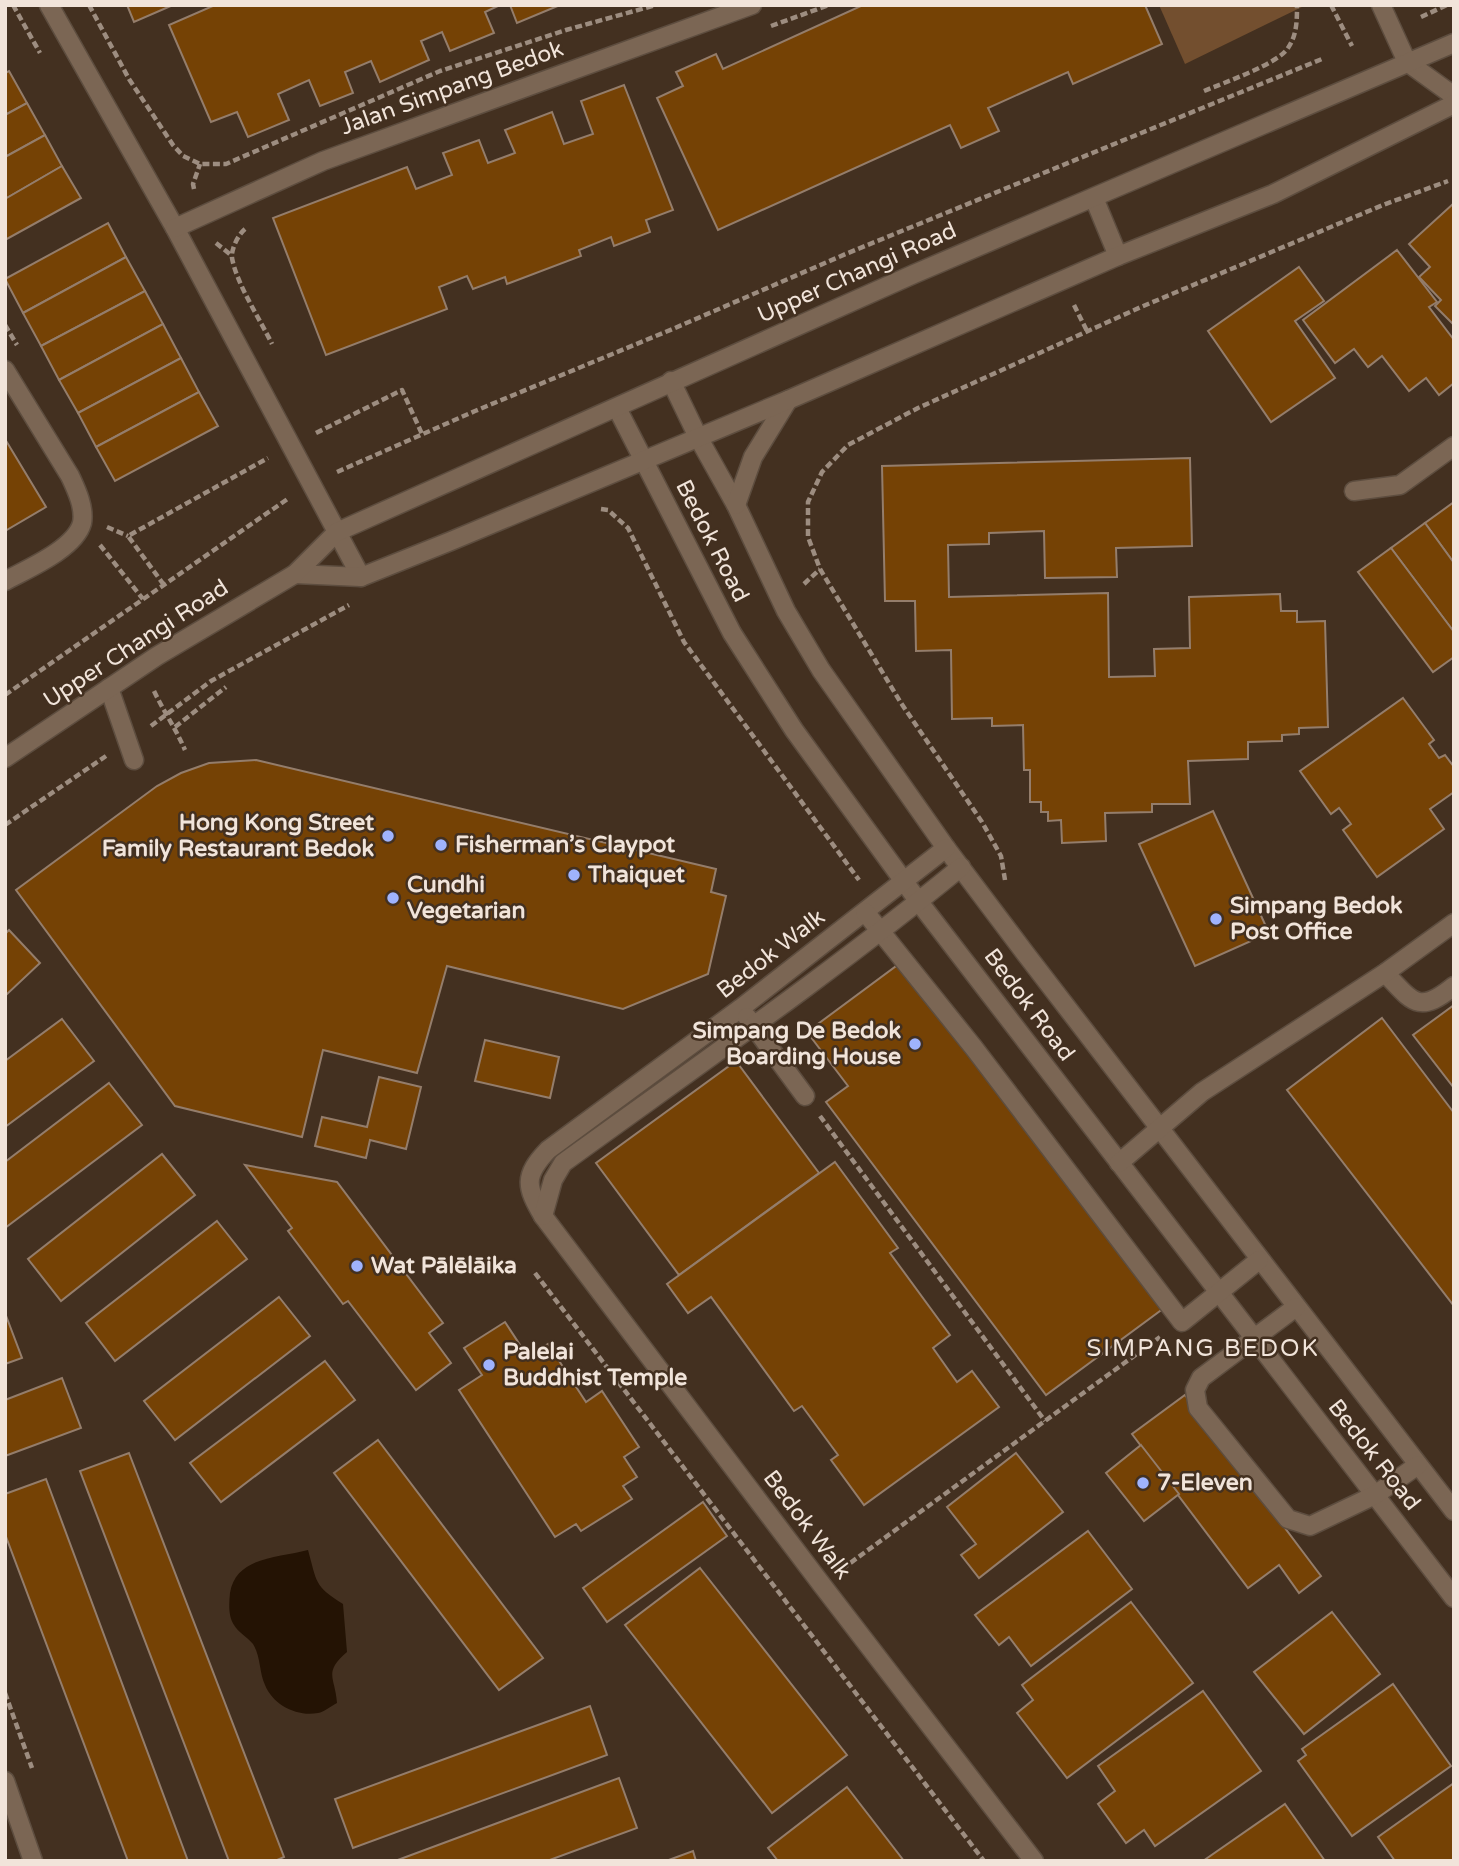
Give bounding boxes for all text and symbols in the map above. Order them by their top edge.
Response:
street label: Jalan Simpang Bedok [337,35,567,141]
street label: Upper Changi Road [753,217,961,329]
street label: Bedok Road [669,475,755,607]
street label: Upper Changi Road [38,574,234,714]
place label: Hong Kong Street Family Restaurant Bedok [102,809,374,863]
marker: Hong Kong Street Family Restaurant Bedok [380,828,396,844]
place label: Fisherman’s Claypot [455,831,675,859]
marker: Fisherman’s Claypot [433,837,449,853]
place label: Thaiquet [587,861,685,889]
marker: Thaiquet [566,867,582,883]
place label: Cundhi Vegetarian [407,871,525,925]
marker: Cundhi Vegetarian [385,890,401,906]
place label: Simpang Bedok Post Office [1230,892,1403,946]
street label: Bedok Walk [711,903,831,1005]
marker: Simpang Bedok Post Office [1208,911,1224,927]
street label: Bedok Road [978,943,1080,1067]
place label: Simpang De Bedok Boarding House [693,1017,901,1071]
marker: Simpang De Bedok Boarding House [907,1036,923,1052]
place label: Wat Pālēlāika [371,1252,517,1280]
marker: Wat Pālēlāika [349,1258,365,1274]
district label: SIMPANG BEDOK [1087,1334,1320,1363]
place label: Palelai Buddhist Temple [503,1338,687,1392]
marker: Palelai Buddhist Temple [481,1357,497,1373]
street label: Bedok Road [1322,1394,1426,1516]
street label: Bedok Walk [757,1465,857,1585]
place label: 7-Eleven [1157,1469,1253,1497]
marker: 7-Eleven [1135,1475,1151,1491]

